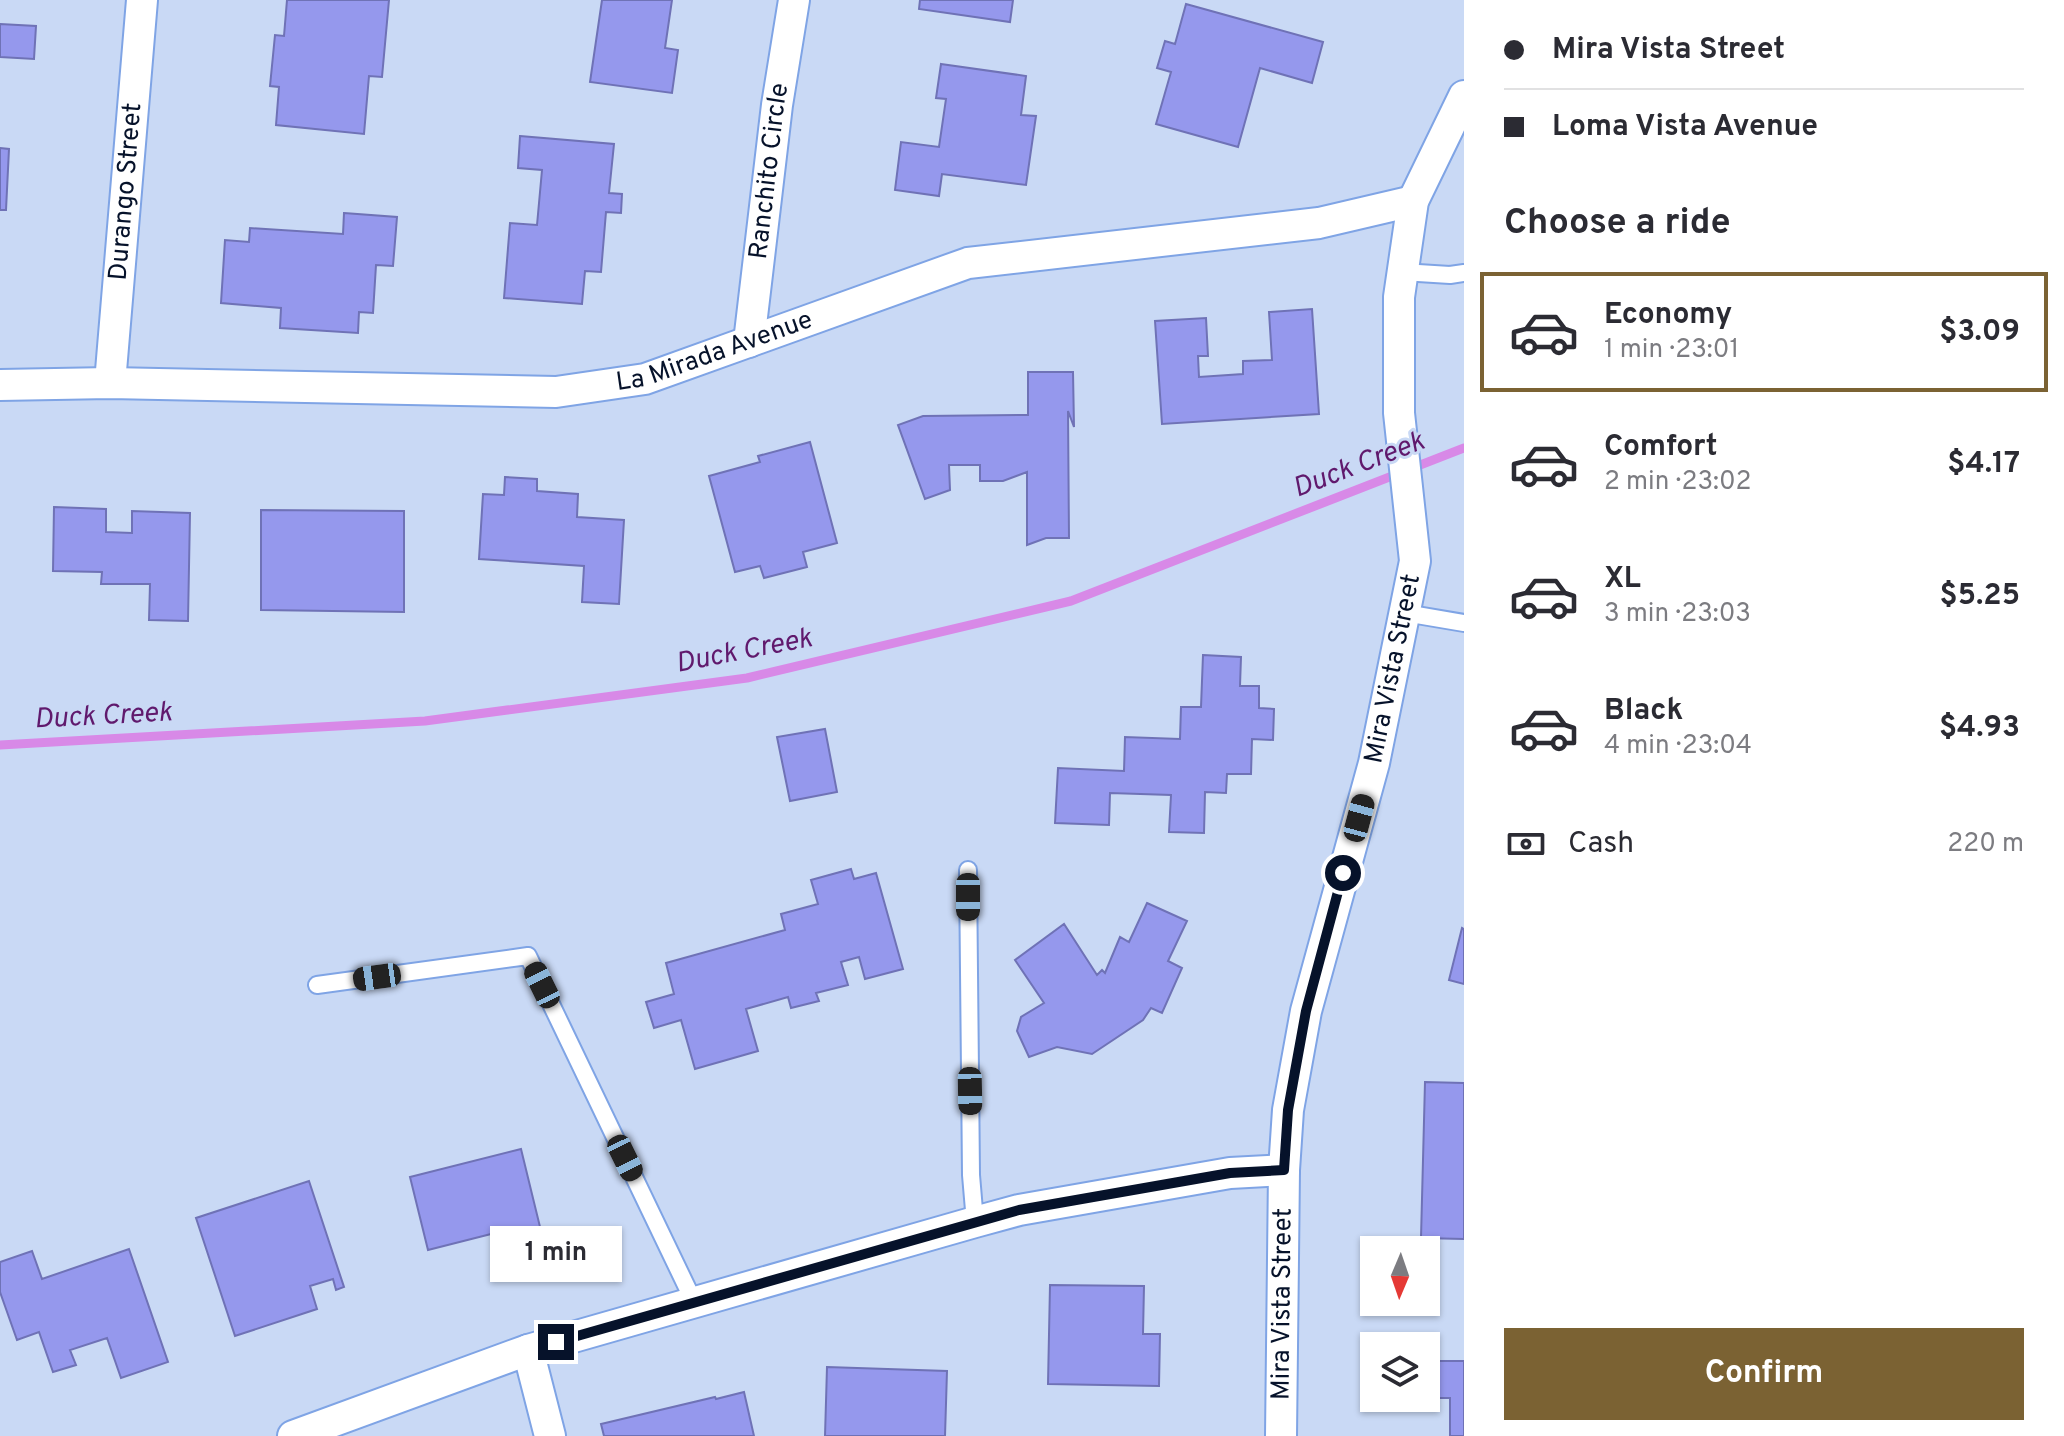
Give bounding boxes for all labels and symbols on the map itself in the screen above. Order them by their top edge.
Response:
street label: Ranchito Circle [742,81,797,261]
street label: Durango Street [102,102,150,282]
street label: La Mirada Avenue [614,304,817,400]
water label: Duck Creek [1288,424,1431,508]
street label: Mira Vista Street [1358,571,1428,766]
water label: Duck Creek [673,621,816,683]
water label: Duck Creek [33,695,174,739]
car [1341,792,1377,844]
route start [1325,855,1361,891]
car [956,873,980,921]
car [521,958,563,1012]
car [352,962,402,992]
car [958,1067,982,1115]
car [604,1131,646,1185]
street label: Mira Vista Street [1265,1208,1300,1400]
callout: 1 min [490,1226,622,1282]
north arrow [1360,1236,1440,1316]
route end [538,1324,574,1360]

